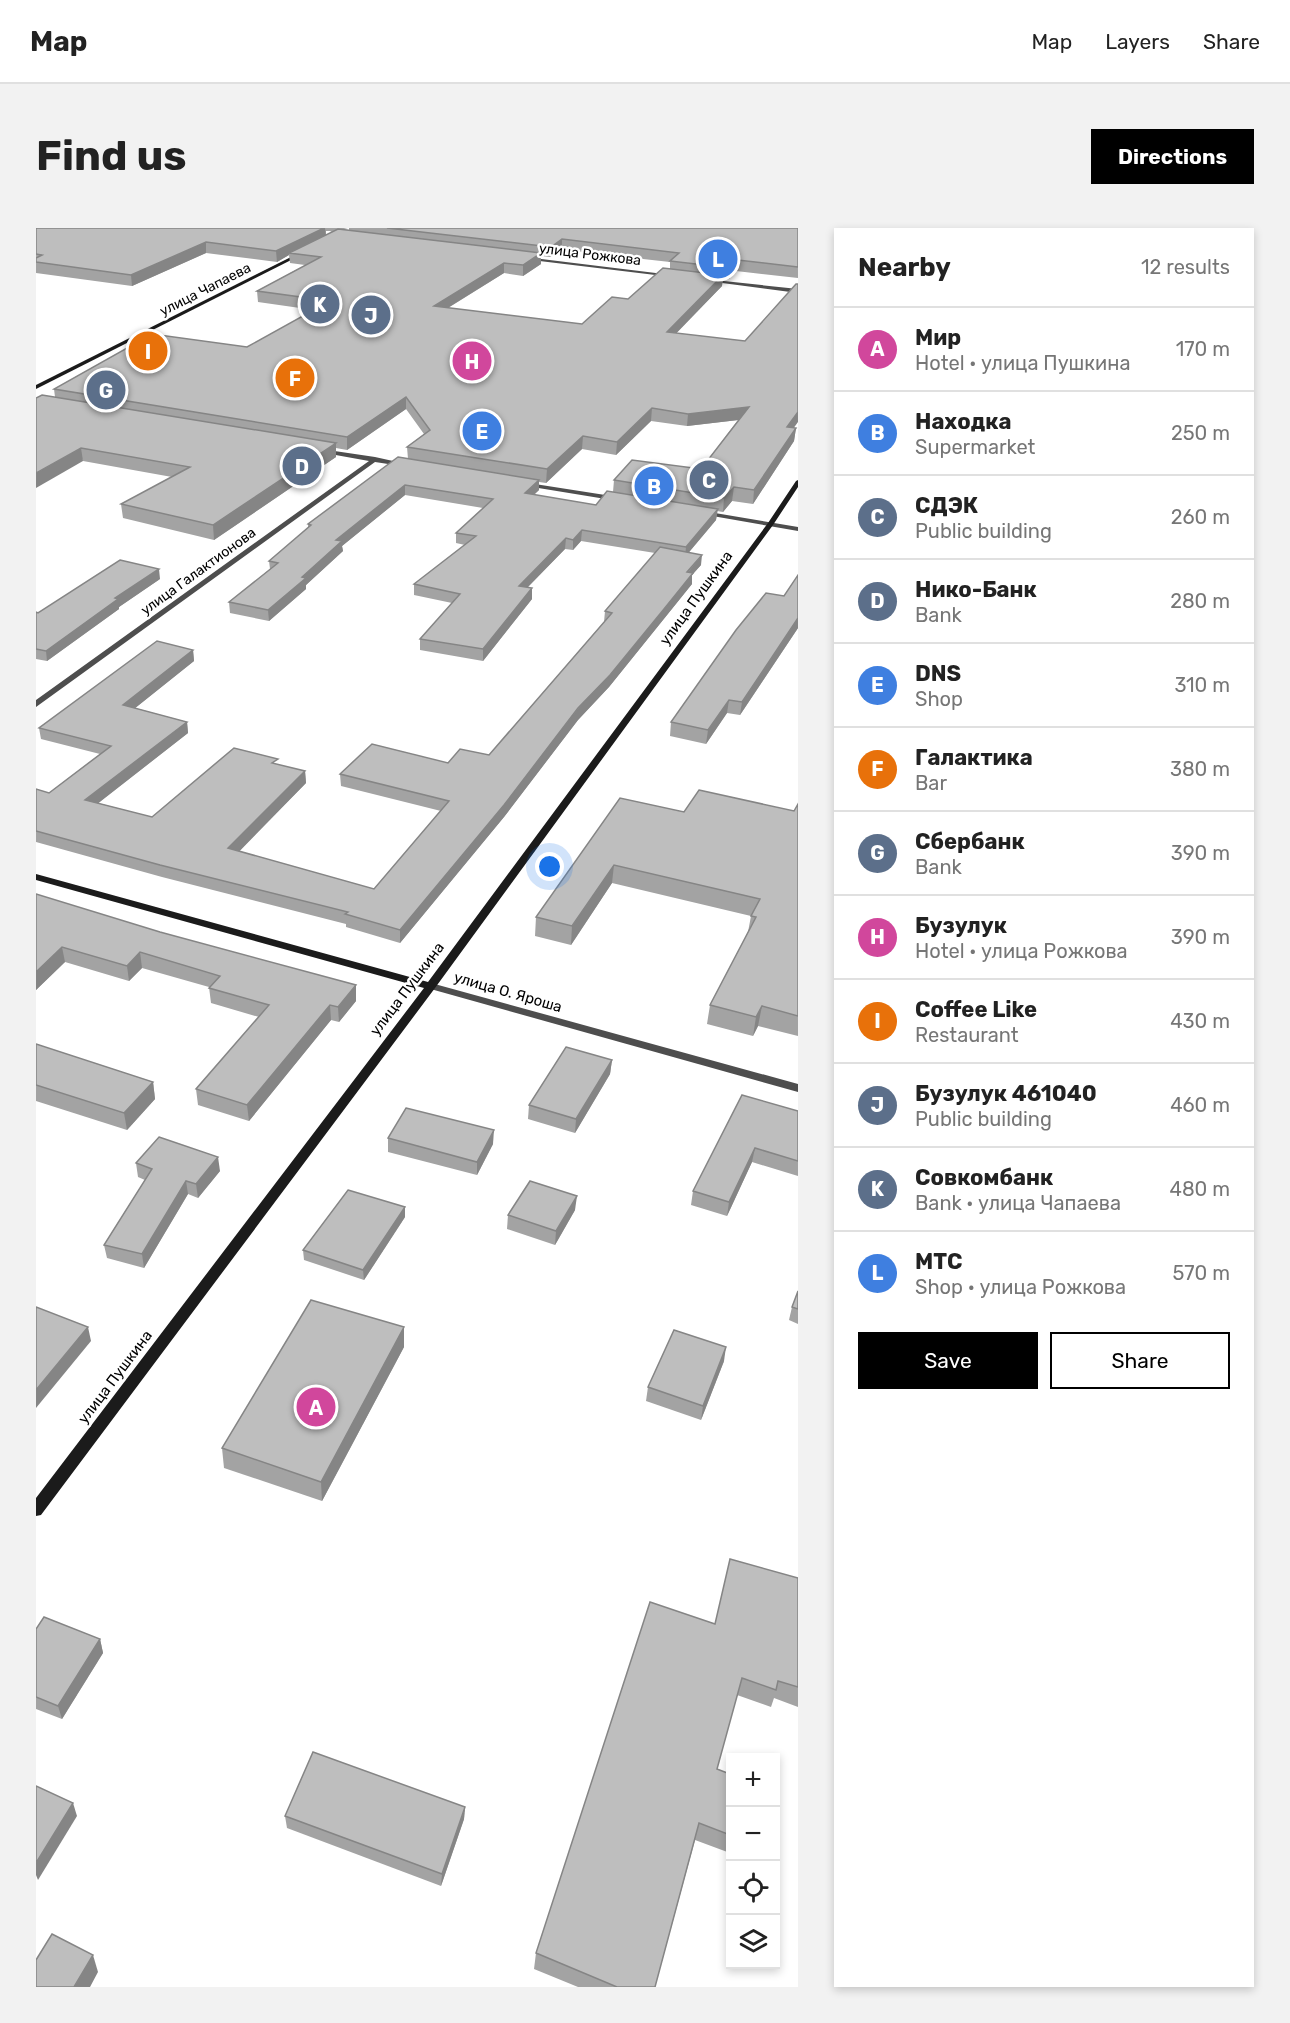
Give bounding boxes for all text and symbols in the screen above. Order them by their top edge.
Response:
text: Map [30,25,87,58]
text: Map [1031,29,1072,54]
text: Layers [1105,29,1170,54]
text: Share [1203,29,1260,54]
button: Directions [1091,129,1254,184]
text: Find us [36,131,187,181]
pin: L [698,237,738,282]
street label: улица Рожкова [538,240,642,269]
text: Nearby [858,252,951,283]
text: 12 results [1141,255,1230,279]
street label: улица Чапаева [157,259,254,320]
pin: K [300,282,340,326]
pin: J [352,292,390,338]
text: Мир [915,324,961,351]
pin: I [128,328,168,374]
text: A [870,337,885,361]
text: 170 m [1176,337,1230,361]
pin: H [452,338,492,384]
text: Hotel · улица Пушкина [915,351,1130,375]
pin: F [276,356,314,400]
pin: G [86,368,126,412]
pin: E [462,408,502,454]
text: Находка [915,408,1012,435]
text: B [870,421,885,445]
text: 250 m [1171,421,1230,445]
text: Supermarket [915,435,1035,459]
pin: D [282,444,322,488]
pin: C [690,458,728,502]
pin: B [634,464,674,508]
text: СДЭК [915,492,978,519]
text: C [870,505,885,529]
text: 260 m [1171,505,1230,529]
text: Public building [915,519,1052,543]
street label: улица Галактионова [137,524,259,619]
street label: улица Пушкина [656,547,736,649]
text: Нико-Банк [915,576,1037,603]
text: D [870,589,885,613]
text: 280 m [1170,589,1230,613]
text: Bank [915,603,962,627]
text: DNS [915,660,961,687]
text: E [871,673,884,697]
text: 310 m [1174,673,1230,697]
text: Shop [915,687,963,711]
text: Галактика [915,744,1033,771]
text: F [871,757,884,781]
text: 380 m [1170,757,1230,781]
text: Bar [915,771,947,795]
text: Сбербанк [915,828,1025,855]
text: G [870,841,885,865]
text: 390 m [1171,841,1230,865]
your location [535,852,564,881]
text: Bank [915,855,962,879]
text: Бузулук [915,912,1007,939]
text: H [870,925,885,949]
text: 390 m [1171,925,1230,949]
street label: улица Пушкина [366,939,448,1039]
text: Hotel · улица Рожкова [915,939,1128,963]
street label: улица О. Яроша [452,968,564,1016]
text: Coffee Like [915,996,1037,1023]
text: I [874,1009,881,1033]
text: 430 m [1170,1009,1230,1033]
text: Restaurant [915,1023,1019,1047]
text: Бузулук 461040 [915,1080,1097,1107]
text: J [871,1093,884,1117]
text: 460 m [1170,1093,1230,1117]
text: Public building [915,1107,1052,1131]
text: Совкомбанк [915,1164,1053,1191]
text: K [871,1177,884,1201]
text: 480 m [1169,1177,1230,1201]
text: Bank · улица Чапаева [915,1191,1121,1215]
text: МТС [915,1248,963,1275]
text: L [872,1261,883,1285]
text: 570 m [1172,1261,1230,1285]
text: Shop · улица Рожкова [915,1275,1126,1299]
street label: улица Пушкина [74,1327,156,1427]
button: Save [858,1332,1038,1389]
button: Share [1050,1332,1230,1389]
pin: A [296,1384,336,1430]
map controls [726,1753,780,1969]
button: + [726,1753,780,1807]
button: − [726,1807,780,1861]
button: locate [726,1861,780,1915]
button: layers [726,1915,780,1969]

